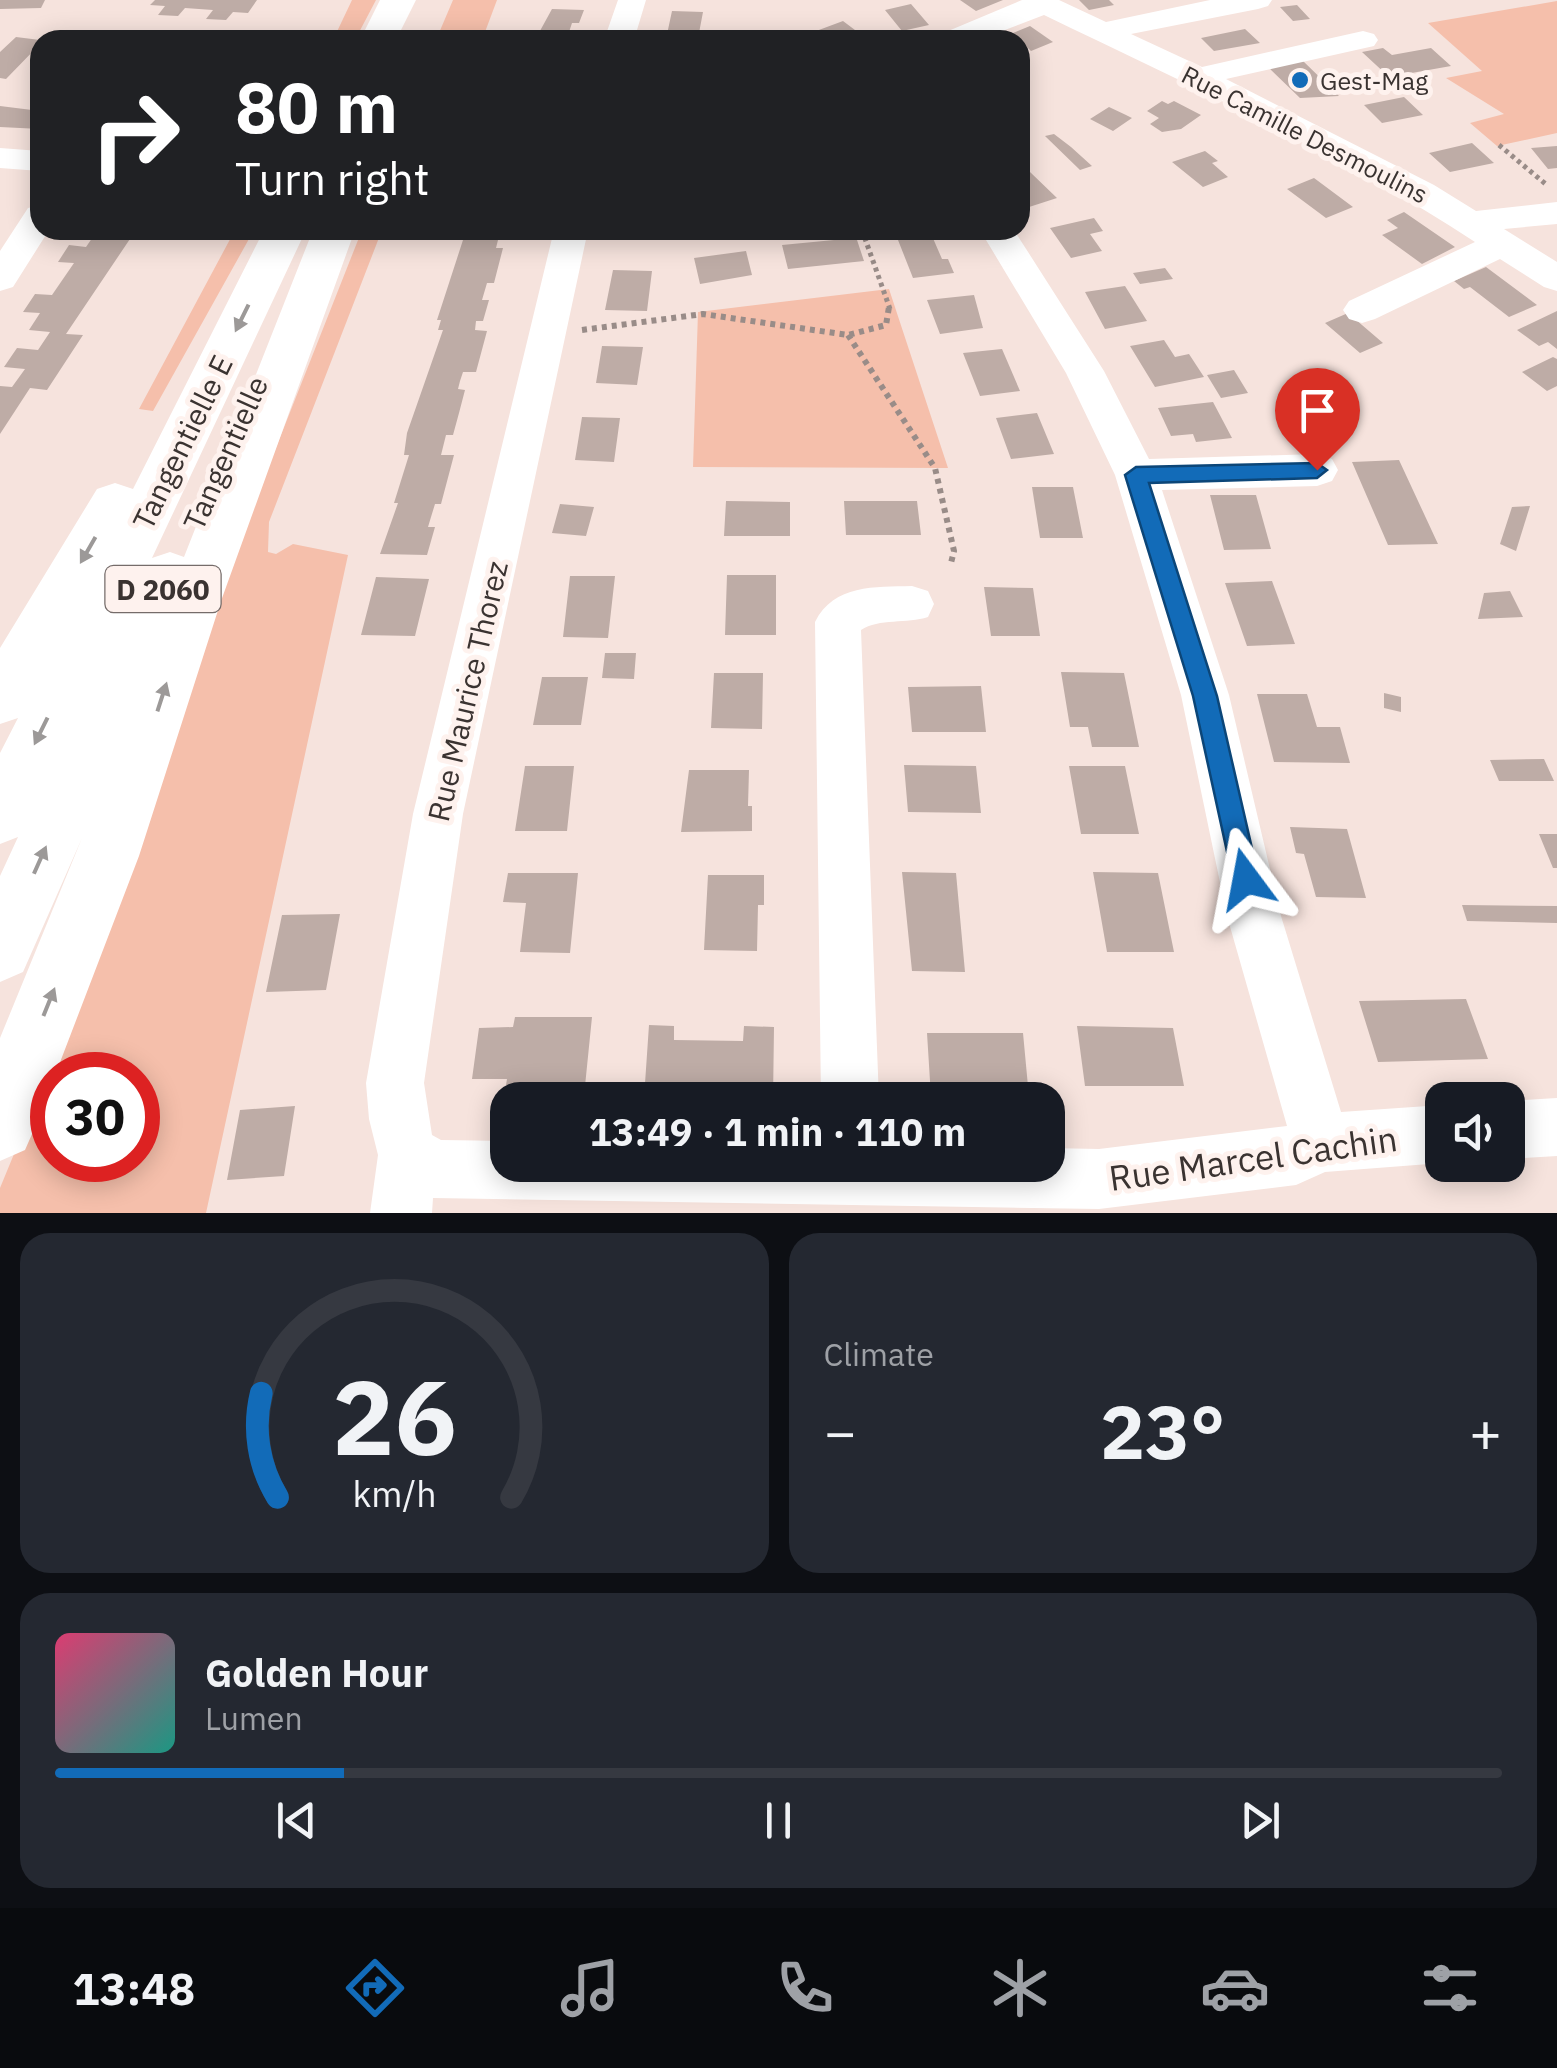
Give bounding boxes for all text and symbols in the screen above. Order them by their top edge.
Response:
street label: Rue Camille Desmoulins [1176,58,1434,210]
text: 80 m [235,61,398,152]
place label: Gest-Mag [1320,64,1428,97]
marker: Gest-Mag [1289,69,1311,91]
icon: right [70,70,200,200]
text: Turn right [235,149,430,207]
one-way arrow [234,303,251,332]
street label: Tangentielle E [124,349,240,535]
pin [1275,368,1360,471]
street label: Tangentielle [175,371,275,535]
icon: arrive [1290,383,1345,438]
one-way arrow [80,536,97,565]
street label: Rue Maurice Thorez [418,557,516,825]
road number: D 2060 [106,566,220,612]
one-way arrow [155,682,170,712]
one-way arrow [33,716,50,745]
position arrow [1194,827,1298,931]
one-way arrow [32,845,49,874]
one-way arrow [42,987,57,1017]
speed limit sign: 30 [30,1052,160,1182]
map controls [1425,1082,1525,1182]
button: sound [1425,1082,1525,1182]
text: 13:49 · 1 min · 110 m [589,1107,966,1156]
street label: Rue Marcel Cachin [1106,1115,1400,1201]
text: Climate [824,1333,934,1375]
text: 26 [332,1348,457,1484]
text: 23° [1100,1382,1225,1480]
text: − [824,1396,857,1467]
text: + [1469,1396,1502,1467]
text: km/h [352,1470,436,1517]
text: Golden Hour [205,1648,428,1697]
text: Lumen [205,1697,303,1739]
icon: previous [269,1793,324,1848]
icon: pause [751,1793,806,1848]
icon: next [1233,1793,1288,1848]
icon: directions [340,1953,410,2023]
icon: music [555,1953,625,2023]
icon: phone [770,1953,840,2023]
icon: climate [985,1953,1055,2023]
icon: car [1200,1953,1270,2023]
icon: filters [1415,1953,1485,2023]
text: 13:48 [72,1959,195,2017]

